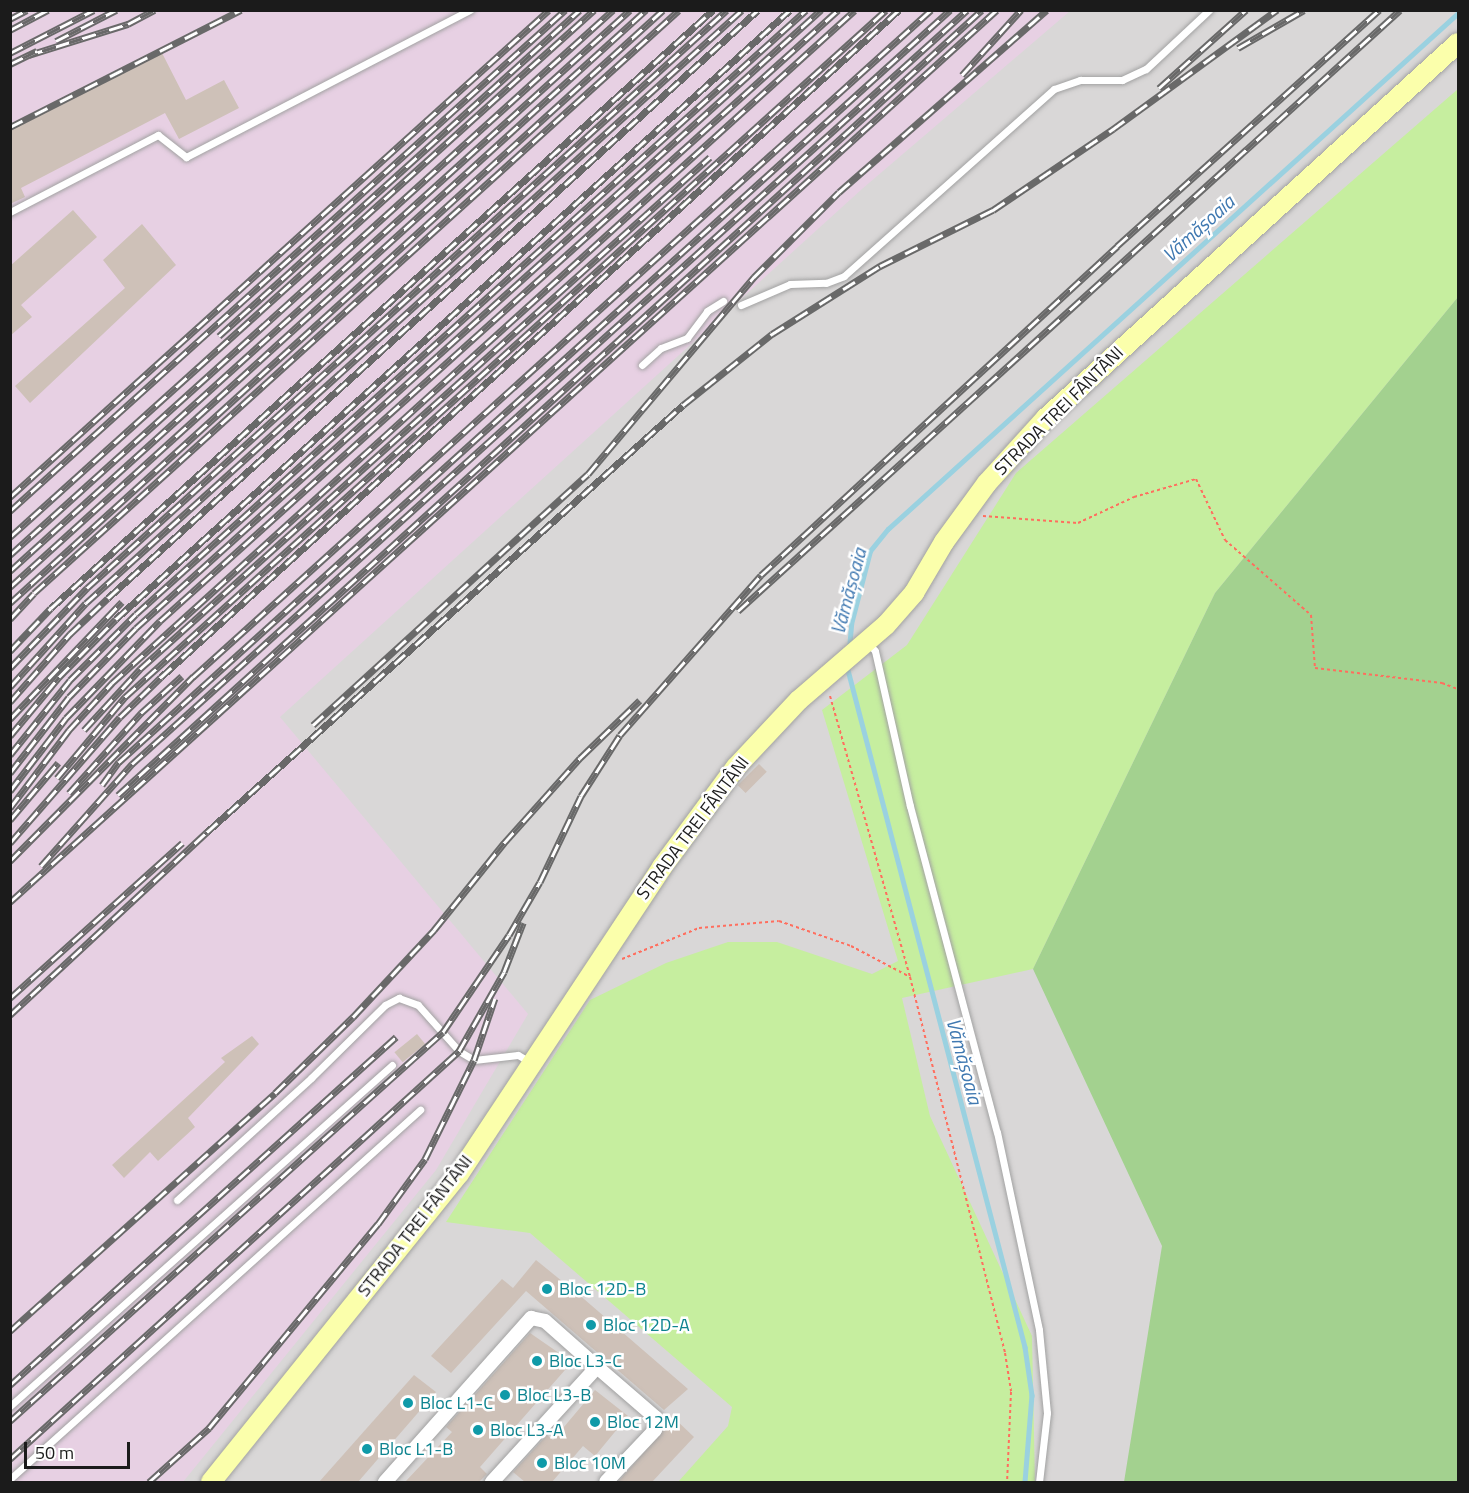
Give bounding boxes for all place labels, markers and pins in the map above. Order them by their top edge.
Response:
place label: Bloc 12D-B [559,1278,646,1300]
marker: Bloc 12D-B [540,1282,554,1296]
place label: Bloc 12D-A [603,1314,690,1336]
marker: Bloc 12D-A [584,1318,598,1332]
place label: Bloc L3-C [549,1350,622,1372]
marker: Bloc L3-C [530,1354,544,1368]
place label: Bloc L3-B [517,1384,591,1406]
marker: Bloc L3-B [498,1388,512,1402]
place label: Bloc L1-C [420,1392,493,1414]
marker: Bloc L1-C [401,1396,415,1410]
place label: Bloc 12M [607,1411,679,1433]
marker: Bloc 12M [588,1415,602,1429]
place label: Bloc L3-A [490,1419,564,1441]
marker: Bloc L3-A [471,1423,485,1437]
place label: Bloc L1-B [379,1438,453,1460]
marker: Bloc L1-B [360,1442,374,1456]
place label: Bloc 10M [554,1452,626,1474]
marker: Bloc 10M [535,1456,549,1470]

